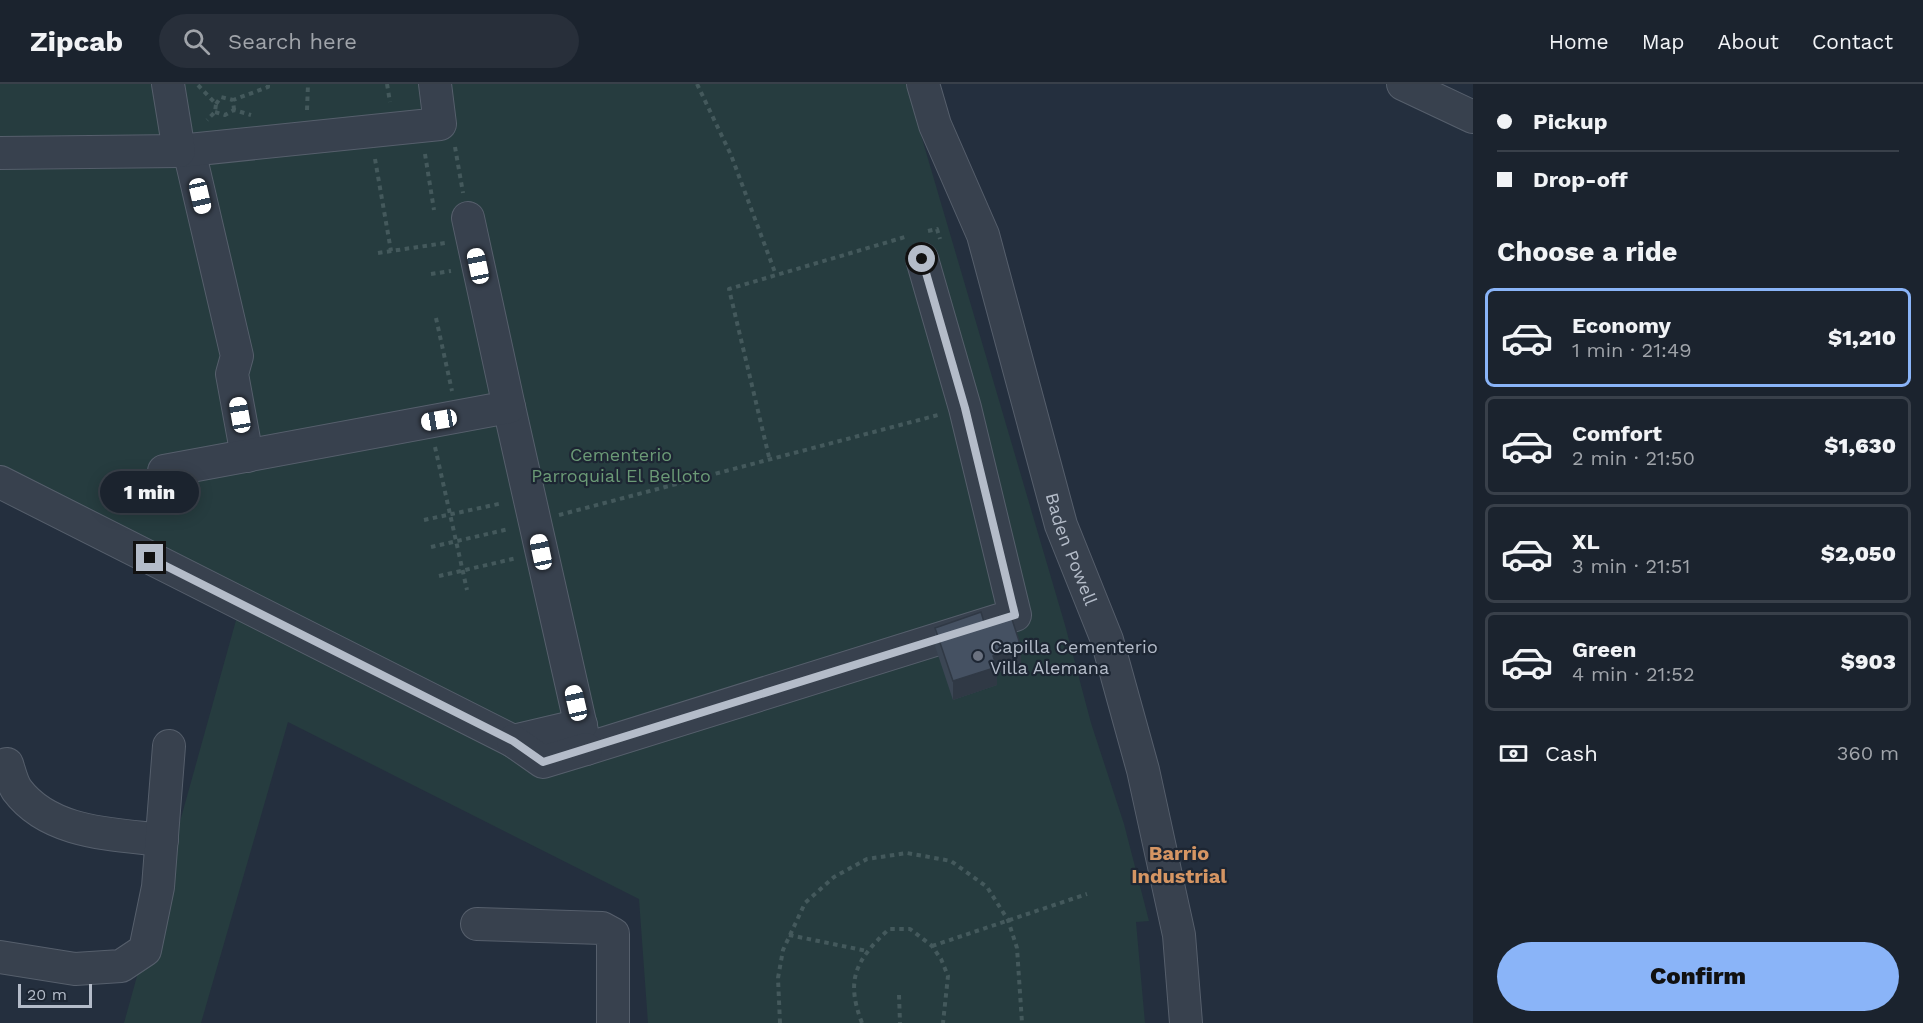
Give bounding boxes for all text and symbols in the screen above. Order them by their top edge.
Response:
search box [159,14,579,68]
text: Zipcab [30,25,123,58]
icon: search [180,25,213,58]
text: Search here [228,29,357,54]
text: Home [1549,29,1609,54]
text: Map [1642,29,1685,54]
text: About [1718,29,1779,54]
text: Contact [1812,29,1893,54]
text: Pickup [1533,109,1608,134]
text: Drop-off [1533,167,1628,192]
car [187,176,213,216]
text: Choose a ride [1497,236,1677,268]
route start [908,245,935,272]
car [465,247,491,285]
icon: car [1500,311,1554,365]
text: Economy [1572,313,1671,338]
text: $1,210 [1828,325,1896,350]
text: 1 min · 21:49 [1572,338,1691,362]
car [228,396,252,434]
car [420,408,458,432]
icon: car [1500,419,1554,473]
text: Comfort [1572,421,1662,446]
text: $1,630 [1824,433,1896,458]
park label: Cementerio Parroquial El Belloto [531,444,711,486]
text: 2 min · 21:50 [1572,446,1695,470]
callout: 1 min [100,471,200,513]
text: 1 min [124,480,175,504]
street label: Baden Powell [1042,490,1103,608]
icon: car [1500,527,1554,581]
text: XL [1572,529,1600,554]
car [528,533,554,571]
text: $2,050 [1821,541,1896,566]
route end [136,544,163,571]
text: 3 min · 21:51 [1572,554,1690,578]
icon: car [1500,635,1554,689]
place label: Capilla Cementerio Villa Alemana [990,636,1158,678]
text: Green [1572,637,1636,662]
marker: Capilla Cementerio Villa Alemana [971,649,985,663]
text: $903 [1841,649,1896,674]
text: 4 min · 21:52 [1572,662,1695,686]
car [563,683,589,723]
icon: cash [1497,737,1530,770]
text: Cash [1545,741,1598,766]
text: 360 m [1837,741,1899,765]
district label: Barrio Industrial [1131,841,1227,888]
button: Confirm [1497,942,1899,1011]
scale bar [18,981,92,1008]
text: 20 m [27,985,67,1004]

